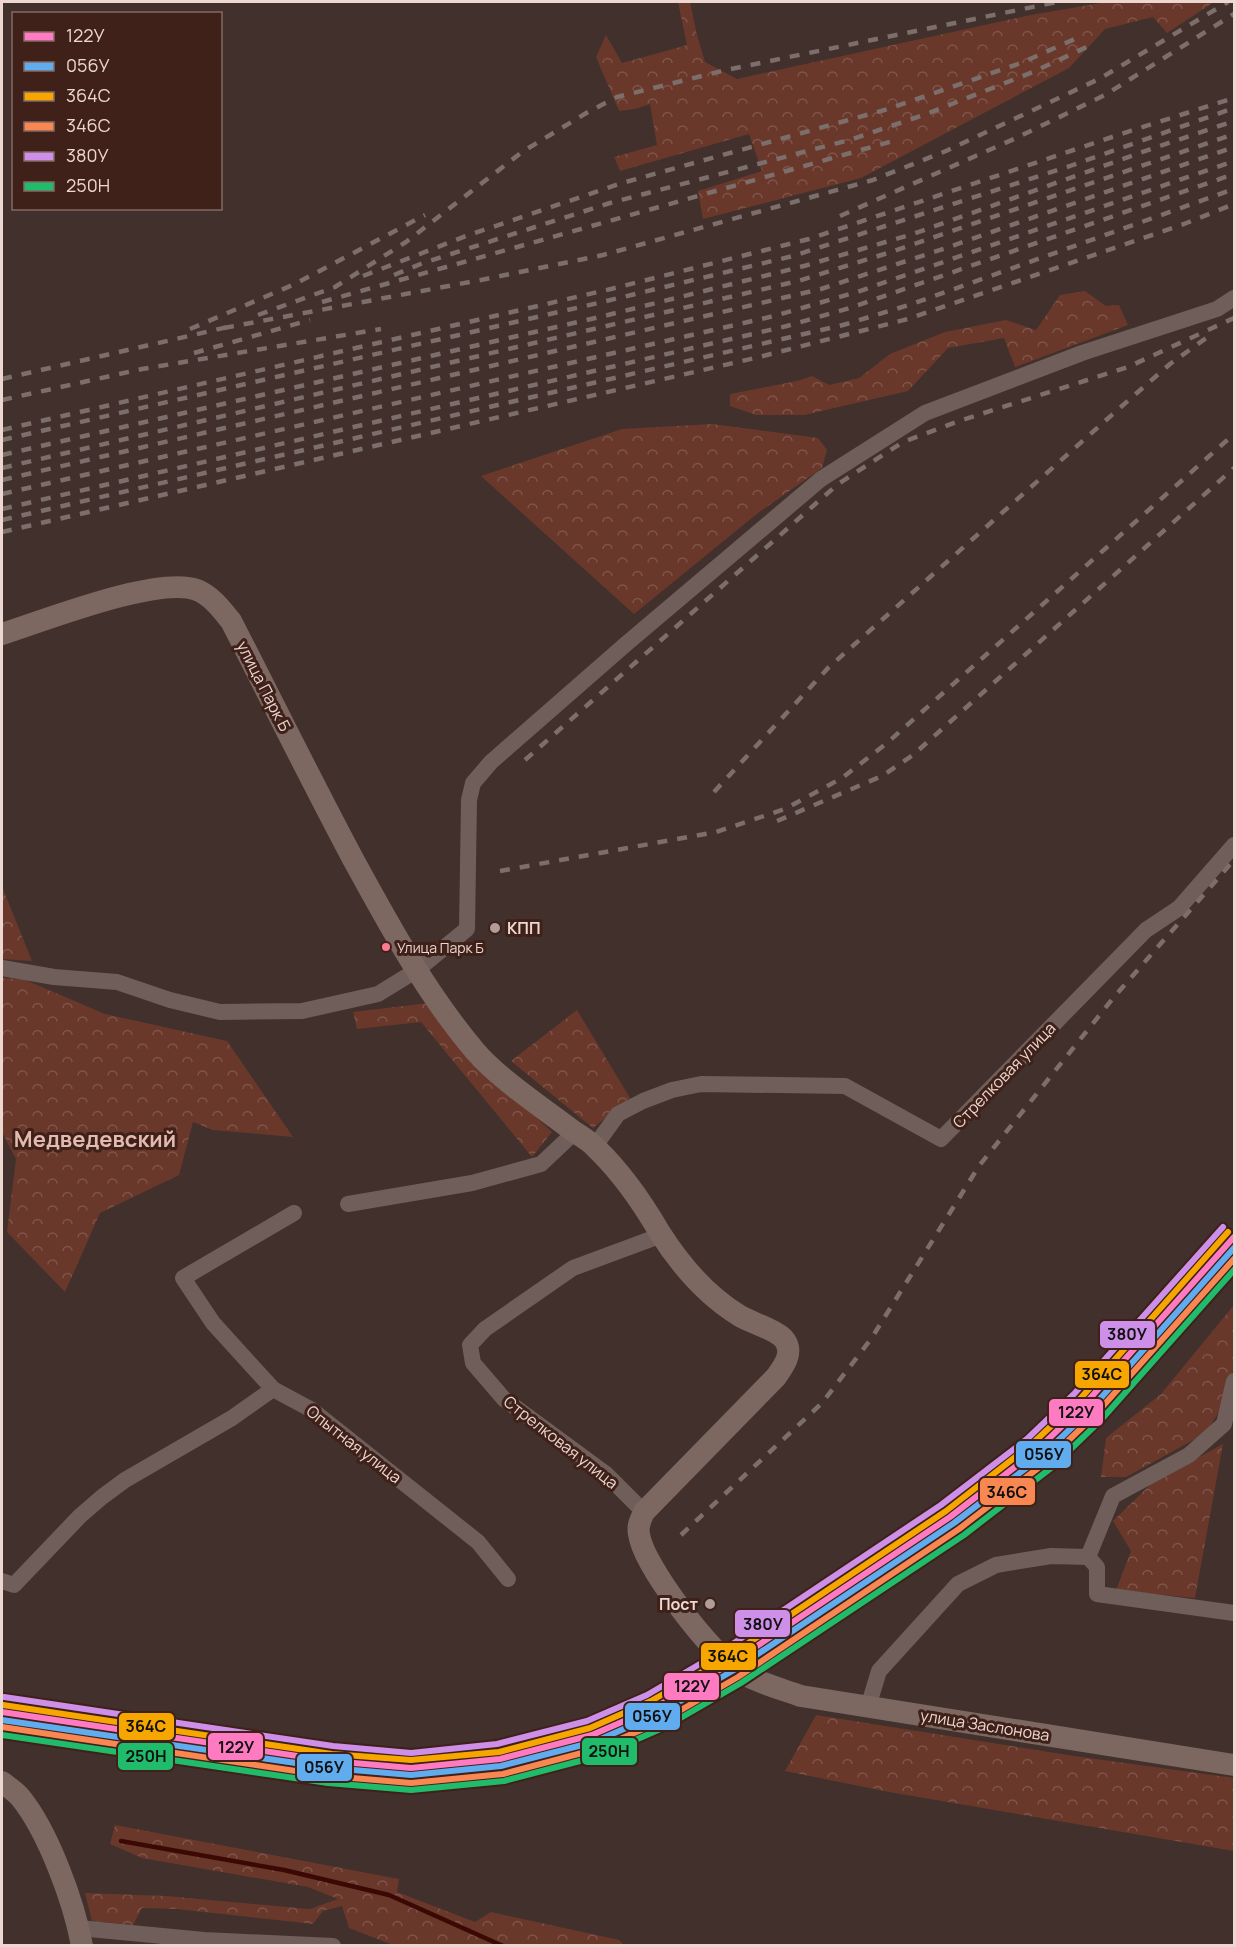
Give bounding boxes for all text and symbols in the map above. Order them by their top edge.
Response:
legend [12,12,222,210]
text: 122У [66,23,105,47]
text: 056У [66,53,110,77]
text: 364С [66,83,111,107]
text: 346С [66,113,111,137]
text: 380У [66,143,109,167]
text: 250Н [66,173,110,197]
street label: улица Парк Б [232,637,296,735]
place label: КПП [507,917,541,939]
marker: КПП [488,921,502,935]
place label: Улица Парк Б [397,938,484,957]
marker: Улица Парк Б [380,941,392,953]
street label: Стрелковая улица [948,1017,1060,1133]
district label: Медведевский [14,1124,176,1154]
line badge: 380У [1099,1320,1156,1349]
text: 380У [1107,1323,1148,1345]
line badge: 364С [1074,1360,1130,1389]
text: 364С [1082,1363,1123,1385]
street label: Стрелковая улица [499,1390,623,1494]
line badge: 122У [1048,1398,1104,1427]
street label: Опытная улица [302,1400,406,1488]
text: 122У [1058,1401,1095,1423]
line badge: 056У [1015,1440,1072,1469]
text: 056У [1024,1443,1065,1465]
line badge: 346С [979,1477,1036,1506]
text: 346С [987,1481,1028,1503]
place label: Пост [659,1593,698,1615]
marker: Пост [703,1597,717,1611]
line badge: 380У [734,1609,791,1638]
text: 380У [743,1613,784,1635]
line badge: 364С [700,1642,757,1671]
text: 364С [708,1645,749,1667]
line badge: 122У [663,1672,720,1701]
text: 122У [674,1675,711,1697]
line badge: 056У [624,1702,681,1731]
street label: улица Заслонова [919,1704,1051,1746]
text: 056У [632,1705,673,1727]
line badge: 364С [118,1712,175,1741]
text: 364С [126,1715,167,1737]
line badge: 122У [207,1732,264,1761]
text: 122У [218,1736,255,1758]
line badge: 250Н [581,1737,638,1766]
text: 250Н [589,1740,629,1762]
line badge: 250Н [117,1742,174,1771]
text: 250Н [126,1745,166,1767]
line badge: 056У [296,1753,353,1782]
text: 056У [304,1756,345,1778]

